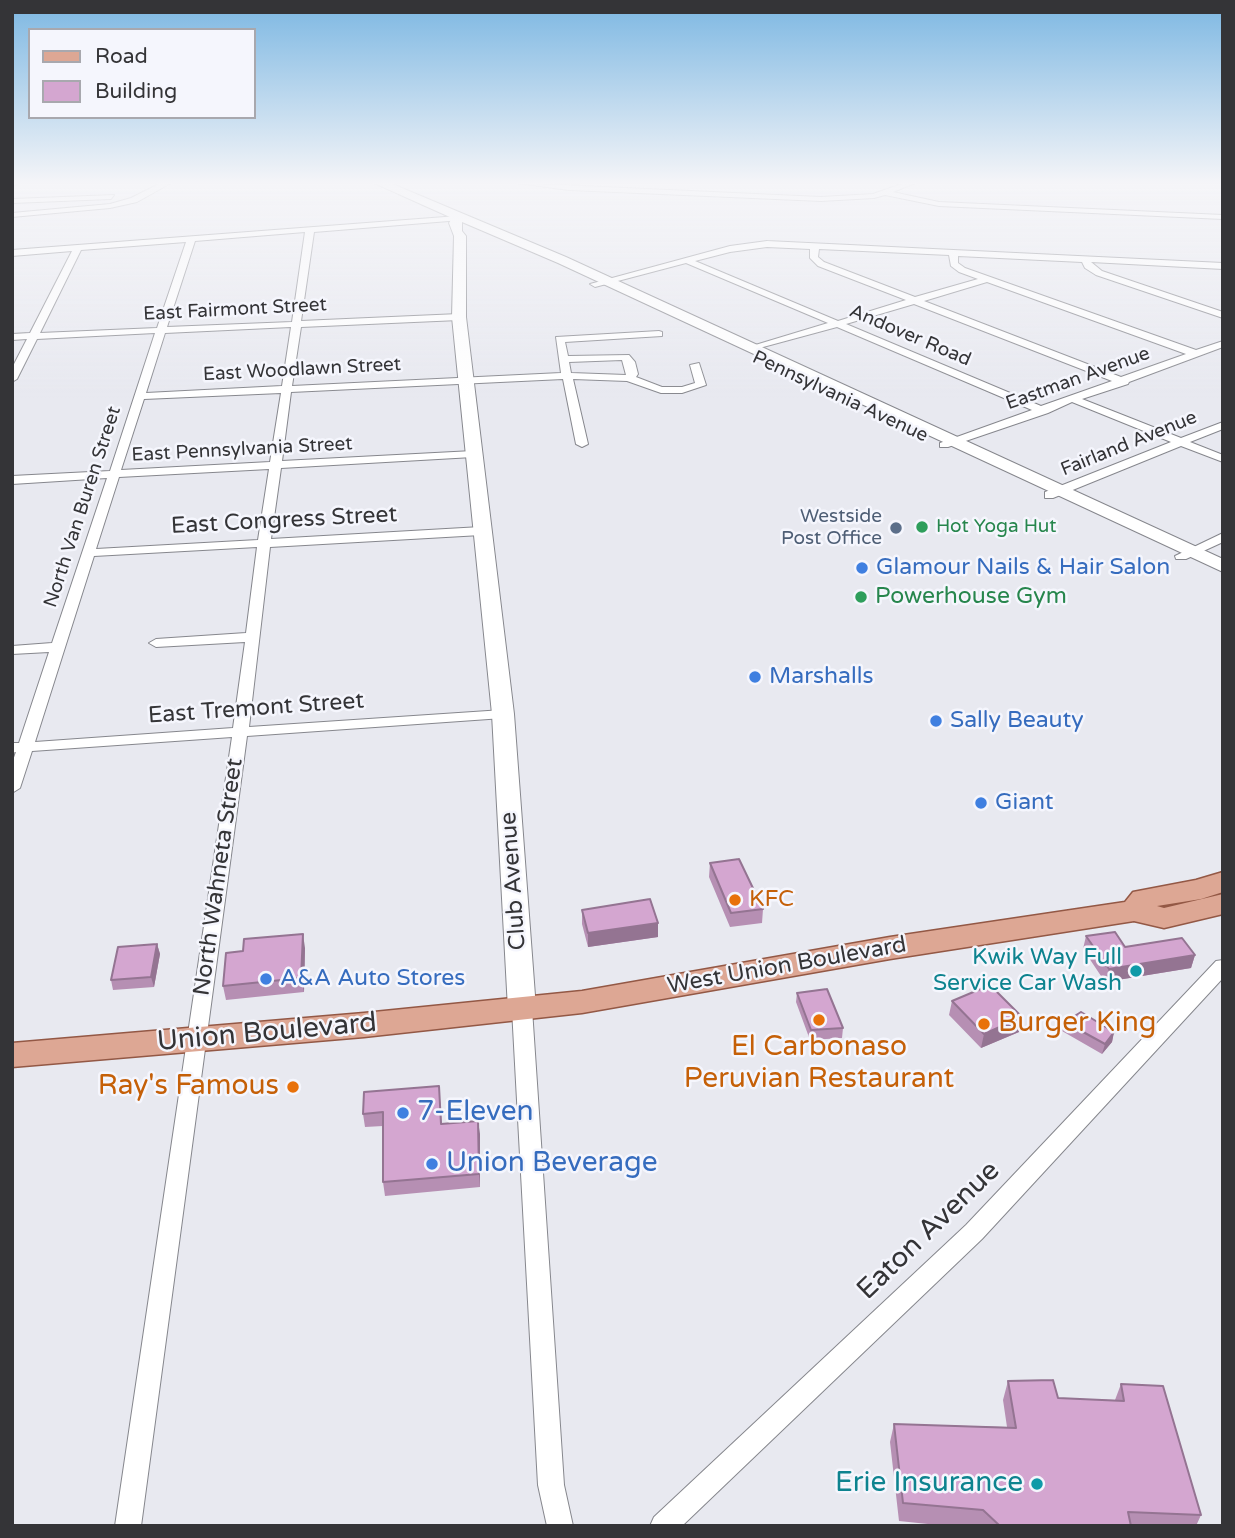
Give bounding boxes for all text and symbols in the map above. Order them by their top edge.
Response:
legend [28,28,256,119]
text: Road [95,44,148,69]
text: Building [95,79,177,104]
street label: East Fairmont Street [143,294,327,326]
street label: Andover Road [846,300,974,372]
street label: Eastman Avenue [1003,342,1153,416]
street label: Pennsylvania Avenue [749,346,931,448]
street label: East Woodlawn Street [202,353,402,387]
street label: North Van Buren Street [40,404,126,610]
street label: Fairland Avenue [1058,406,1200,482]
street label: East Pennsylvania Street [131,433,353,467]
street label: East Congress Street [170,501,398,541]
place label: Westside Post Office [781,506,882,550]
place label: Hot Yoga Hut [936,516,1057,538]
marker: Hot Yoga Hut [914,519,930,535]
marker: Westside Post Office [888,520,904,536]
place label: Glamour Nails & Hair Salon [876,554,1170,582]
marker: Glamour Nails & Hair Salon [854,560,870,576]
place label: Powerhouse Gym [875,583,1067,611]
marker: Powerhouse Gym [853,589,869,605]
place label: Marshalls [769,663,873,691]
marker: Marshalls [747,669,763,685]
street label: East Tremont Street [147,688,365,730]
place label: Sally Beauty [950,707,1084,735]
marker: Sally Beauty [928,713,944,729]
street label: North Wahneta Street [189,757,249,997]
place label: Giant [995,789,1054,817]
marker: Giant [973,795,989,811]
street label: Club Avenue [495,811,533,951]
place label: KFC [749,886,794,914]
marker: KFC [727,892,743,908]
street label: West Union Boulevard [665,931,909,1001]
place label: Kwik Way Full Service Car Wash [933,944,1122,998]
marker: Kwik Way Full Service Car Wash [1128,963,1144,979]
place label: A&A Auto Stores [280,965,465,993]
marker: A&A Auto Stores [258,971,274,987]
street label: Union Boulevard [156,1007,378,1059]
place label: Burger King [998,1007,1157,1041]
marker: El Carbonaso Peruvian Restaurant [811,1012,827,1028]
marker: Burger King [976,1016,992,1032]
place label: El Carbonaso Peruvian Restaurant [684,1031,954,1097]
place label: Ray's Famous [98,1070,279,1104]
marker: Ray's Famous [285,1079,301,1095]
place label: 7-Eleven [417,1096,534,1130]
marker: 7-Eleven [395,1105,411,1121]
place label: Union Beverage [446,1147,658,1181]
street label: Eaton Avenue [851,1155,1007,1307]
marker: Union Beverage [424,1156,440,1172]
place label: Erie Insurance [835,1467,1023,1501]
marker: Erie Insurance [1029,1476,1045,1492]

